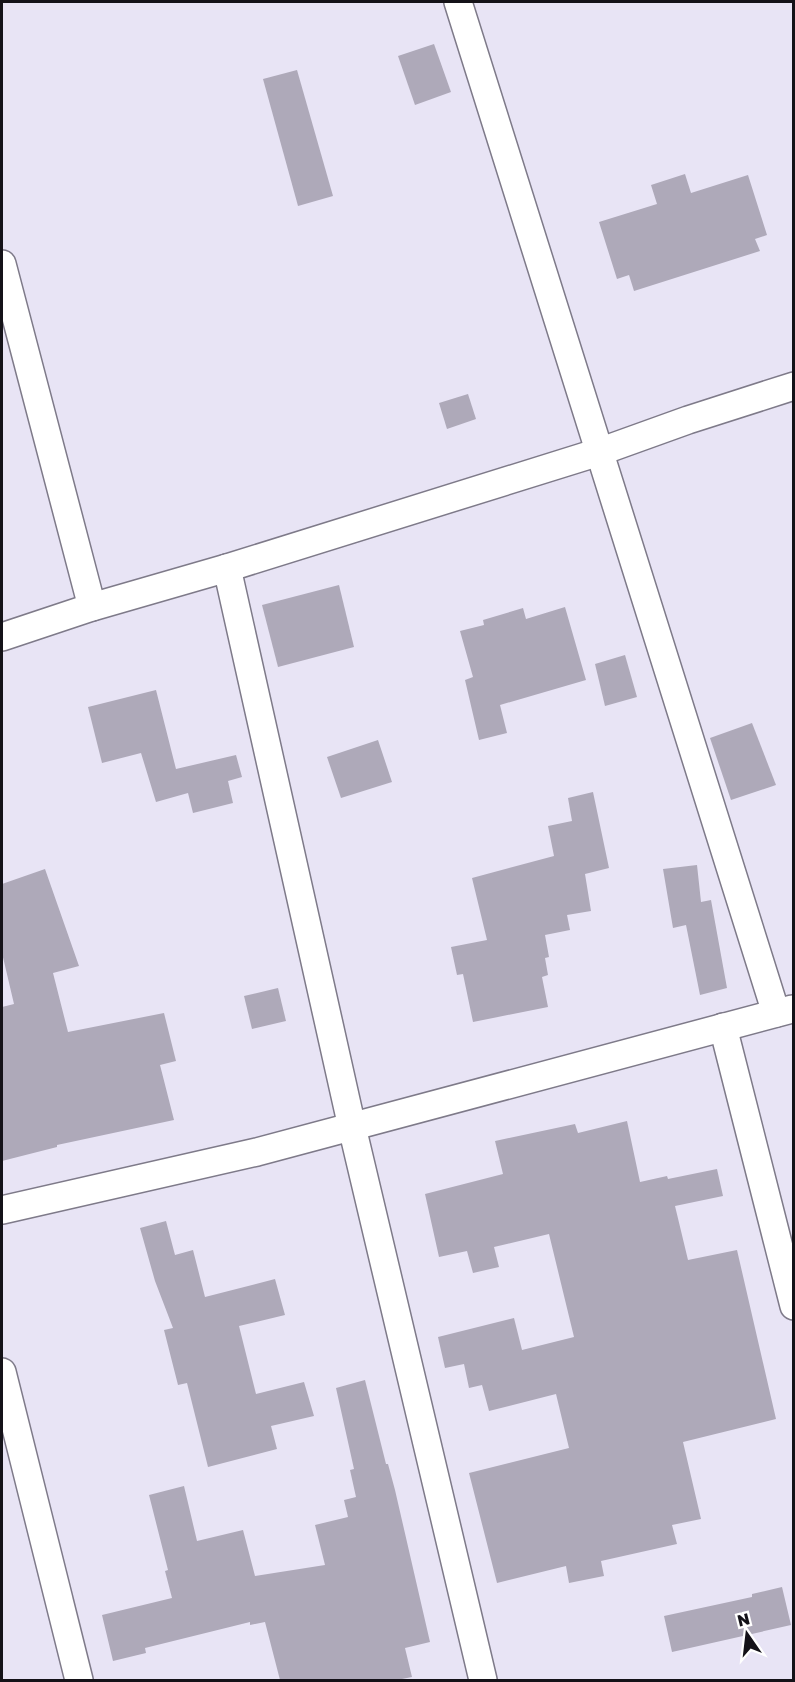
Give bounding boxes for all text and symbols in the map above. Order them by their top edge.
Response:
north arrow [717,1604,777,1664]
text: N [735,1608,752,1631]

